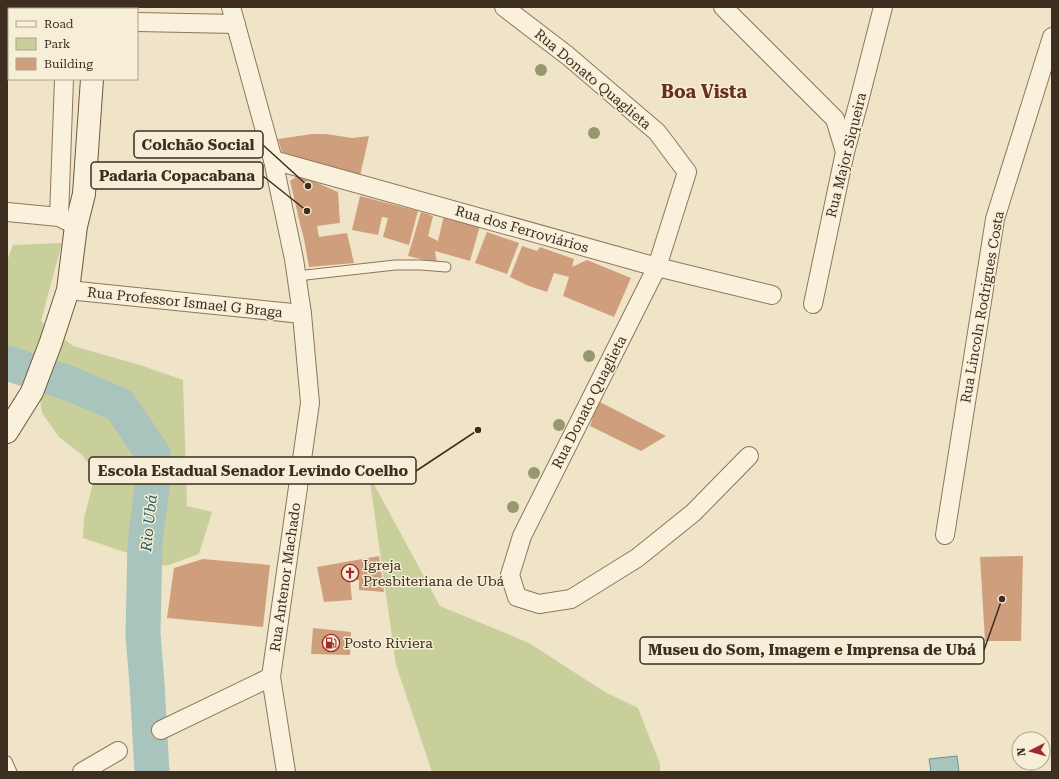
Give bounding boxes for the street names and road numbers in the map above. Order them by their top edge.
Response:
street label: Rua Donato Quaglieta [532,26,655,133]
street label: Rua Major Siqueira [823,90,869,219]
street label: Rua dos Ferroviários [454,202,591,256]
street label: Rua Lincoln Rodrigues Costa [957,209,1007,404]
street label: Rua Professor Ismael G Braga [87,284,284,320]
street label: Rua Donato Quaglieta [548,332,630,471]
street label: Rua Antenor Machado [267,501,303,653]

